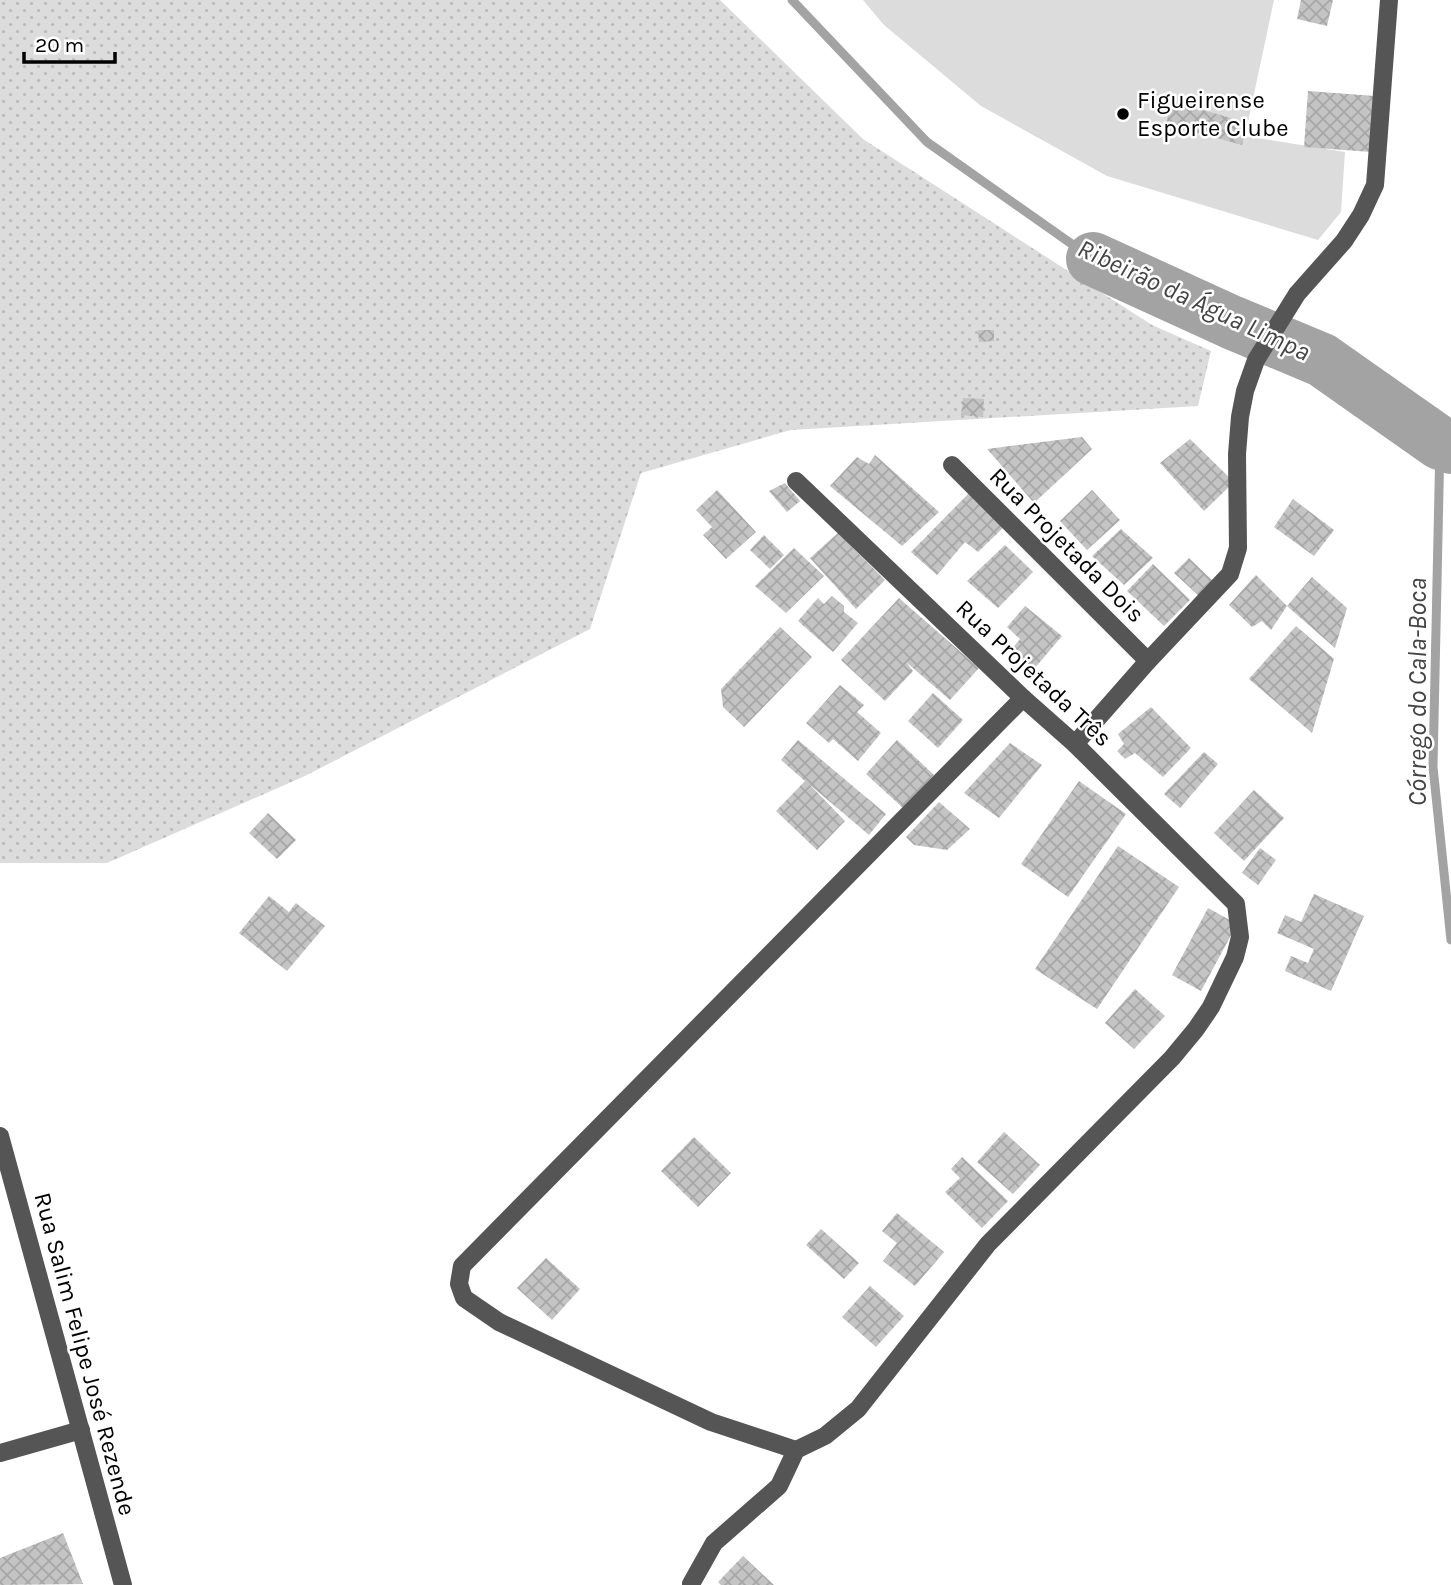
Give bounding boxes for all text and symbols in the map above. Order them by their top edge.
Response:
scale bar [24,21,116,65]
text: 20 m [35,33,84,57]
place label: Figueirense Esporte Clube [1137,86,1288,142]
marker: Figueirense Esporte Clube [1115,106,1131,122]
water label: Ribeirão da Água Limpa [1073,232,1315,368]
street label: Rua Projetada Dois [984,462,1150,628]
water label: Córrego do Cala-Boca [1402,578,1433,806]
street label: Rua Projetada Três [950,594,1118,752]
street label: Rua Salim Felipe José Rezende [28,1189,142,1519]

